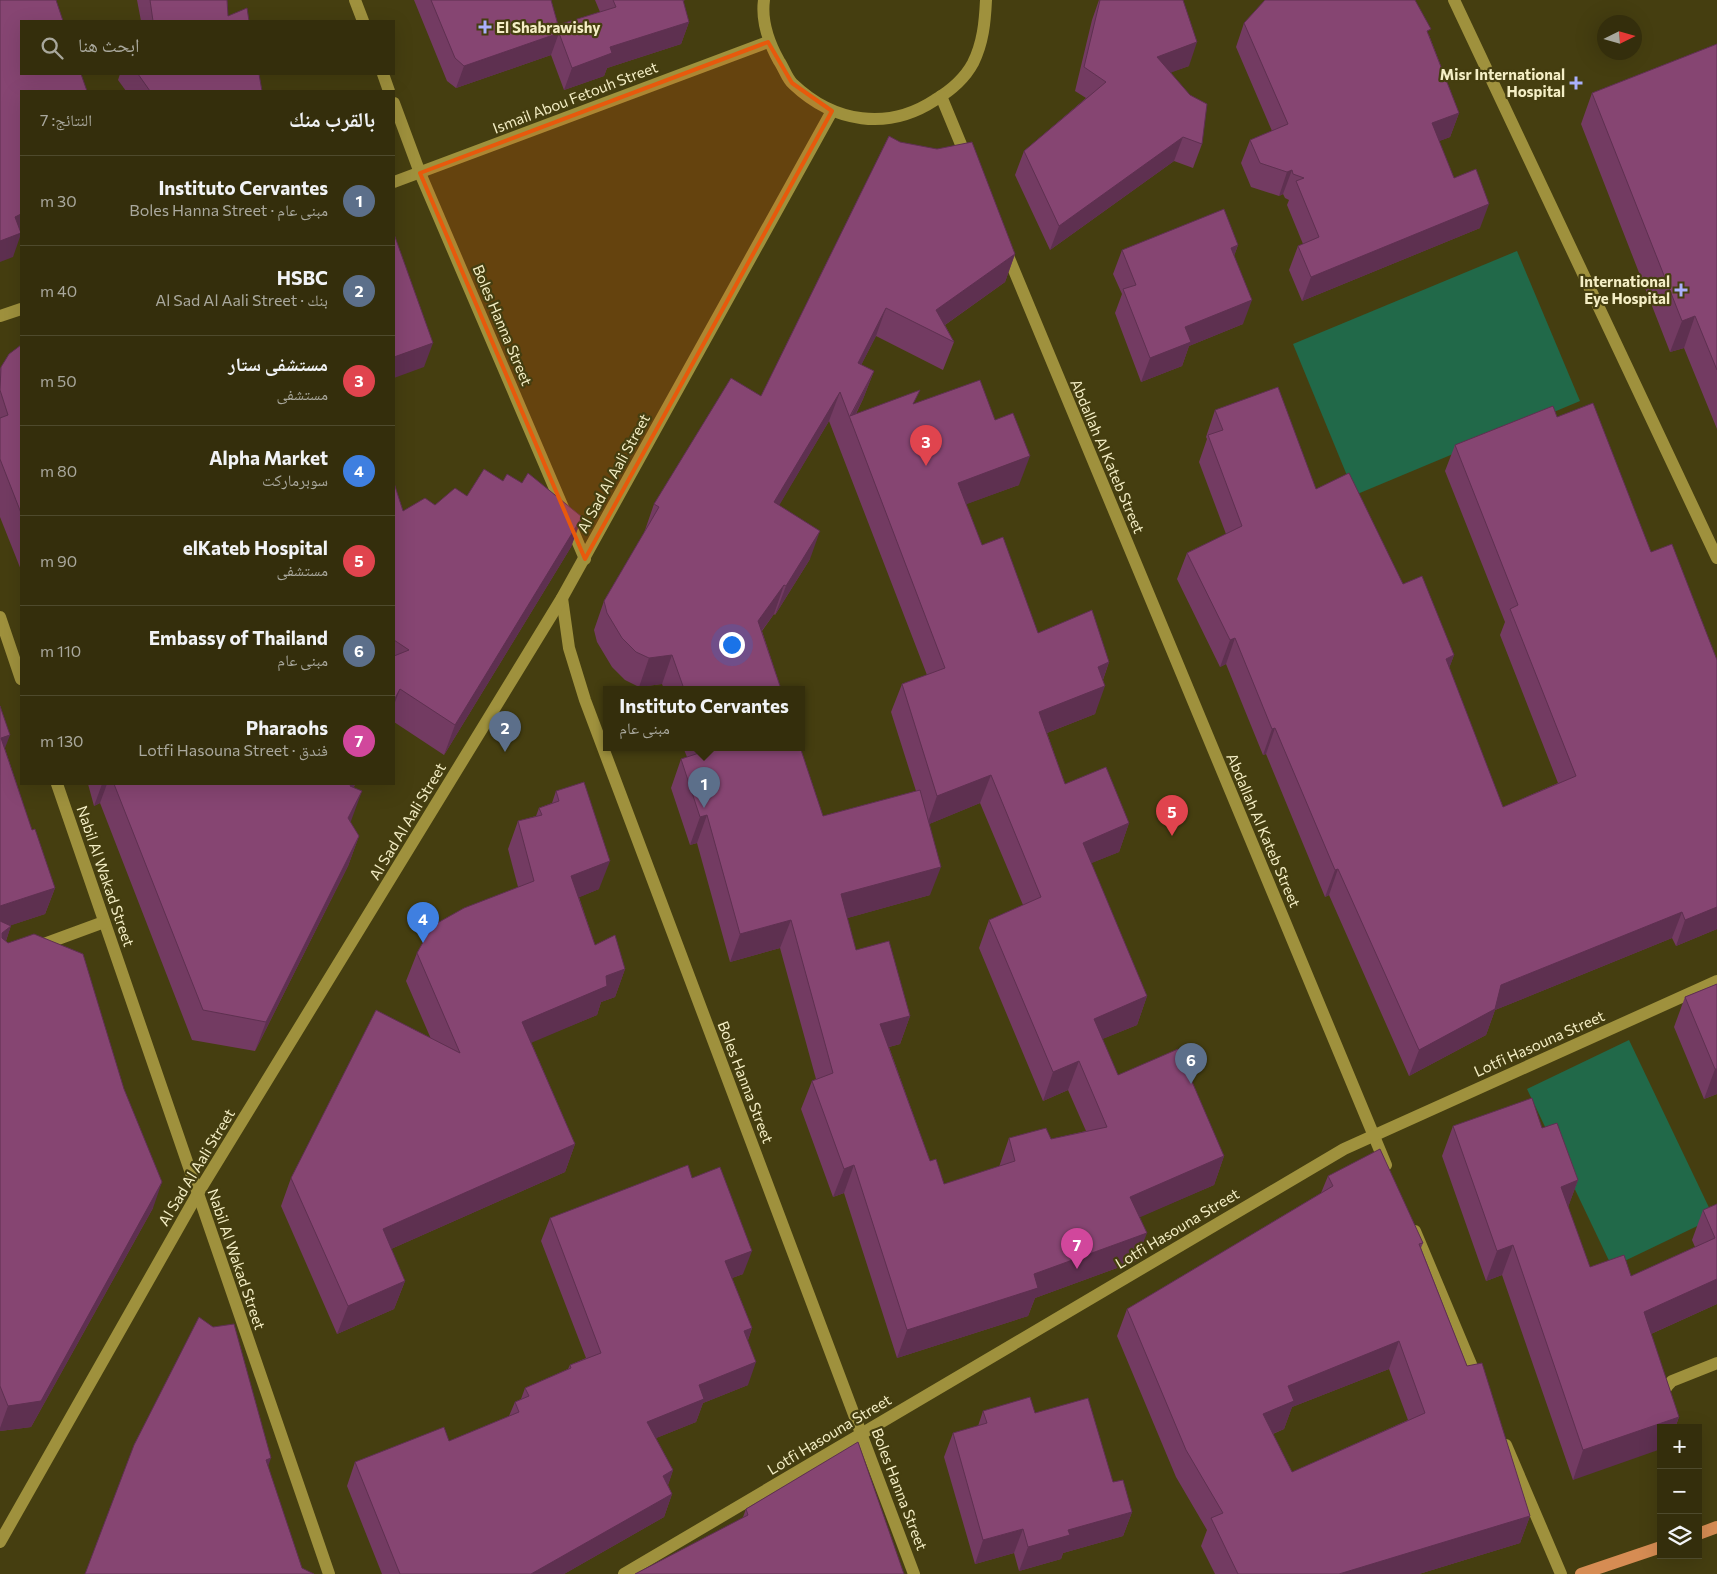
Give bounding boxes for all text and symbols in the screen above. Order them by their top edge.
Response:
north arrow [1597,15,1642,60]
place label: El Shabrawishy [496,18,601,36]
search box [20,20,395,75]
marker: El Shabrawishy [478,20,492,34]
text: ابحث هنا [78,33,140,56]
icon: search [38,34,66,62]
street label: Ismail Abou Fetouh Street [490,57,660,137]
place label: Misr International Hospital [1440,65,1565,100]
marker: Misr International Hospital [1569,76,1583,90]
text: بالقرب منك [289,106,375,131]
text: النتائج: 7 [40,110,92,129]
text: Instituto Cervantes [158,176,328,199]
text: 30 m [40,191,77,210]
text: 1 [355,191,363,210]
text: مبنى عام · Boles Hanna Street [129,200,328,219]
street label: Boles Hanna Street [469,262,537,388]
text: HSBC [277,266,328,289]
place label: International Eye Hospital [1580,272,1670,307]
text: 40 m [40,281,77,300]
text: 2 [354,281,364,300]
marker: International Eye Hospital [1674,283,1688,297]
text: بنك · Al Sad Al Aali Street [155,290,328,309]
text: مستشفى ستار [228,352,328,375]
text: 50 m [40,371,77,390]
text: 3 [354,371,364,390]
street label: Abdallah Al Kateb Street [1067,376,1149,536]
text: مستشفى [277,384,328,403]
street label: Al Sad Al Aali Street [573,410,653,536]
pin: 3 [910,425,942,466]
text: Alpha Market [209,446,328,469]
text: 80 m [40,461,77,480]
text: 4 [354,461,364,480]
text: سوبرماركت [262,470,328,489]
text: elKateb Hospital [183,536,328,559]
text: 90 m [40,551,77,570]
text: 5 [354,551,364,570]
text: مستشفى [277,560,328,579]
text: Embassy of Thailand [149,626,328,649]
your location [719,632,745,658]
text: 110 m [40,641,81,660]
text: 6 [354,641,364,660]
text: مبنى عام [277,650,328,669]
popup [603,686,805,751]
text: Instituto Cervantes [619,694,789,717]
pin: 2 [489,711,521,752]
text: Pharaohs [246,716,328,739]
text: مبنى عام [619,718,670,737]
text: 130 m [40,731,83,750]
text: 7 [355,731,363,750]
text: فندق · Lotfi Hasouna Street [138,740,328,759]
street label: Abdallah Al Kateb Street [1223,750,1305,910]
street label: Al Sad Al Aali Street [365,759,449,883]
pin: 1 [688,767,720,808]
pin: 5 [1156,795,1188,836]
street label: Nabil Al Wakad Street [73,803,139,949]
pin: 4 [407,902,439,943]
street label: Lotfi Hasouna Street [1471,1006,1607,1080]
street label: Boles Hanna Street [714,1018,778,1146]
pin: 6 [1175,1043,1207,1084]
street label: Al Sad Al Aali Street [154,1105,238,1229]
street label: Lotfi Hasouna Street [1112,1184,1242,1272]
street label: Nabil Al Wakad Street [204,1186,270,1332]
pin: 7 [1061,1228,1093,1269]
street label: Lotfi Hasouna Street [764,1390,894,1478]
map controls [1657,1424,1702,1559]
button: + [1657,1424,1702,1469]
street label: Boles Hanna Street [868,1425,932,1553]
button: − [1657,1469,1702,1514]
button: layers [1657,1514,1702,1559]

